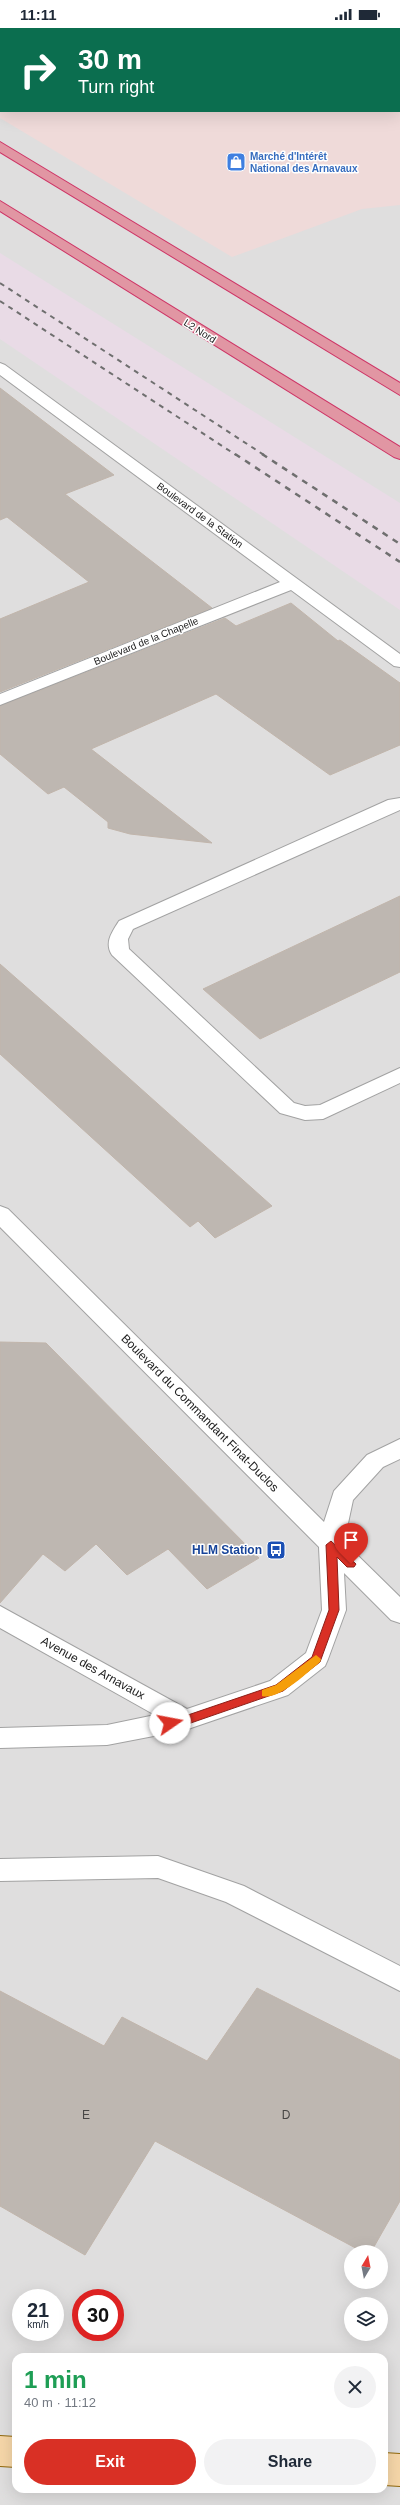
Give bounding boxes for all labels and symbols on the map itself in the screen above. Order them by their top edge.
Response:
shop icon: Marché d'Intérêt National des Arnavaux [225,151,247,173]
place label: Marché d'Intérêt National des Arnavaux [250,151,358,174]
street label: L2 Nord [182,317,218,345]
street label: Boulevard de la Station [155,480,245,550]
street label: Boulevard de la Chapelle [92,615,200,667]
street label: Boulevard du Commandant Finat-Duclos [118,1331,282,1495]
pin [334,1523,368,1564]
bus stop icon: HLM Station [265,1539,287,1561]
place label: HLM Station [192,1543,262,1557]
street label: Avenue des Arnavaux [39,1634,147,1702]
position arrow [149,1702,191,1744]
house number: E [82,2108,90,2122]
house number: D [282,2108,291,2122]
north arrow [344,2245,388,2289]
speed limit sign: 30 [72,2289,124,2341]

